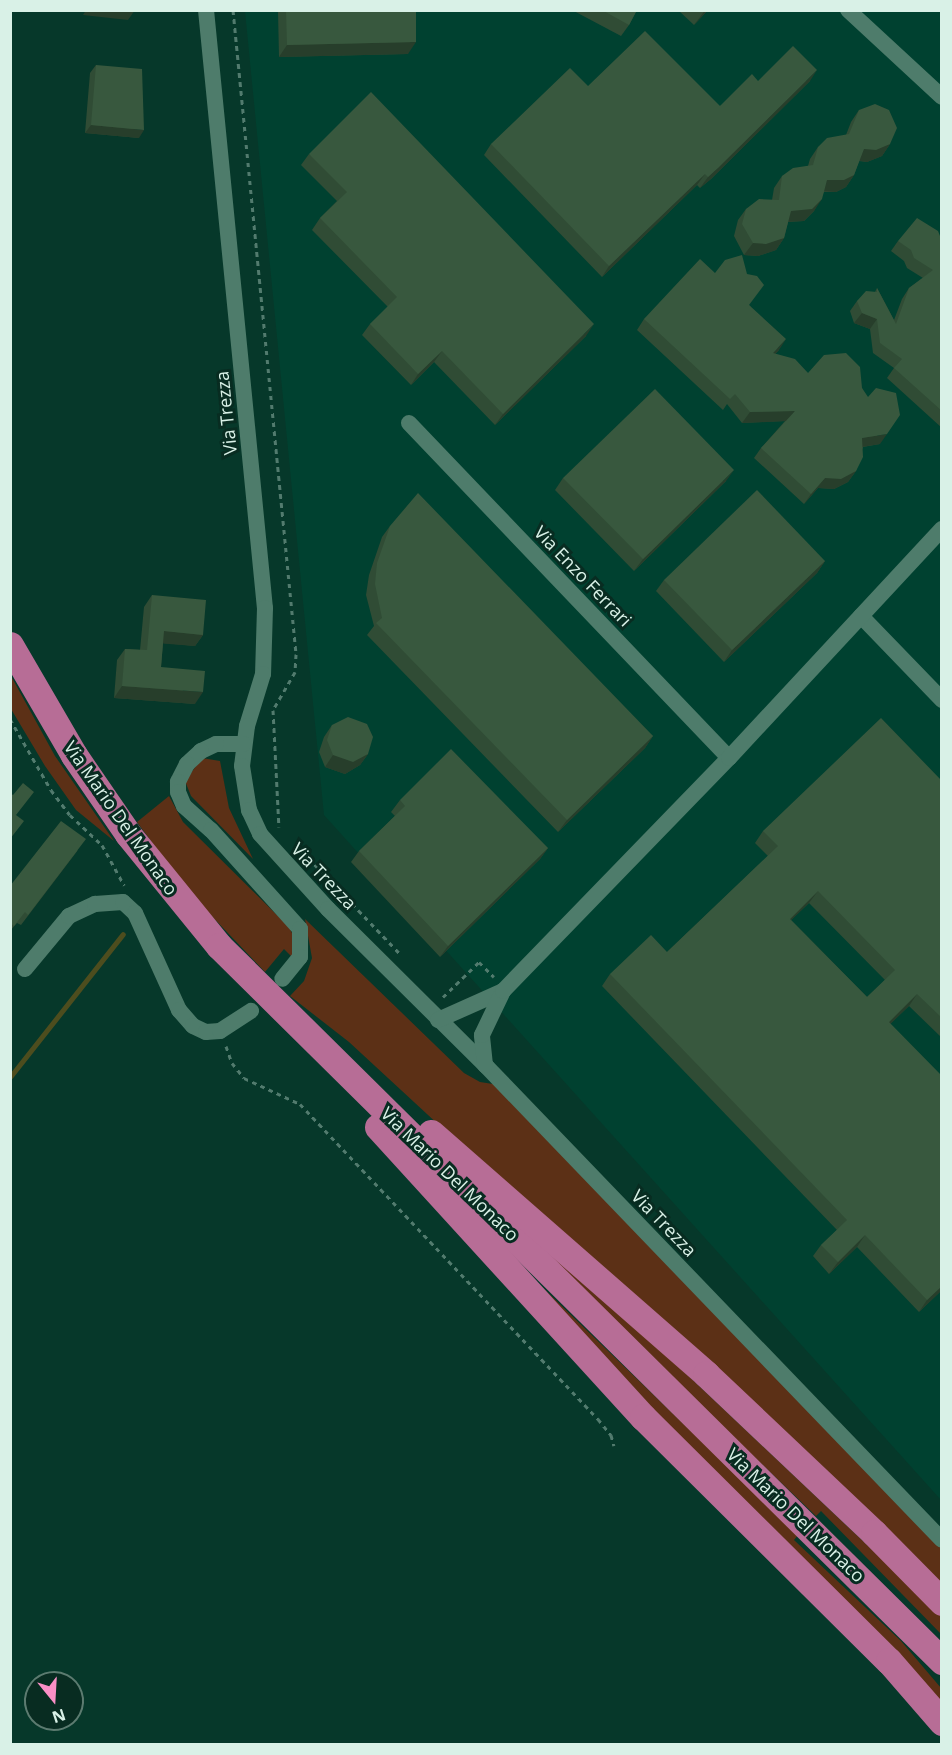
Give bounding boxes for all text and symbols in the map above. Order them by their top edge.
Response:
street label: Via Trezza [211,370,241,456]
street label: Via Enzo Ferrari [530,521,636,631]
street label: Via Mario Del Monaco [60,737,182,899]
street label: Via Trezza [287,838,361,914]
street label: Via Mario Del Monaco [377,1103,523,1245]
street label: Via Trezza [627,1185,701,1261]
street label: Via Mario Del Monaco [723,1444,869,1586]
north arrow [24,1671,84,1731]
text: N [49,1704,69,1729]

